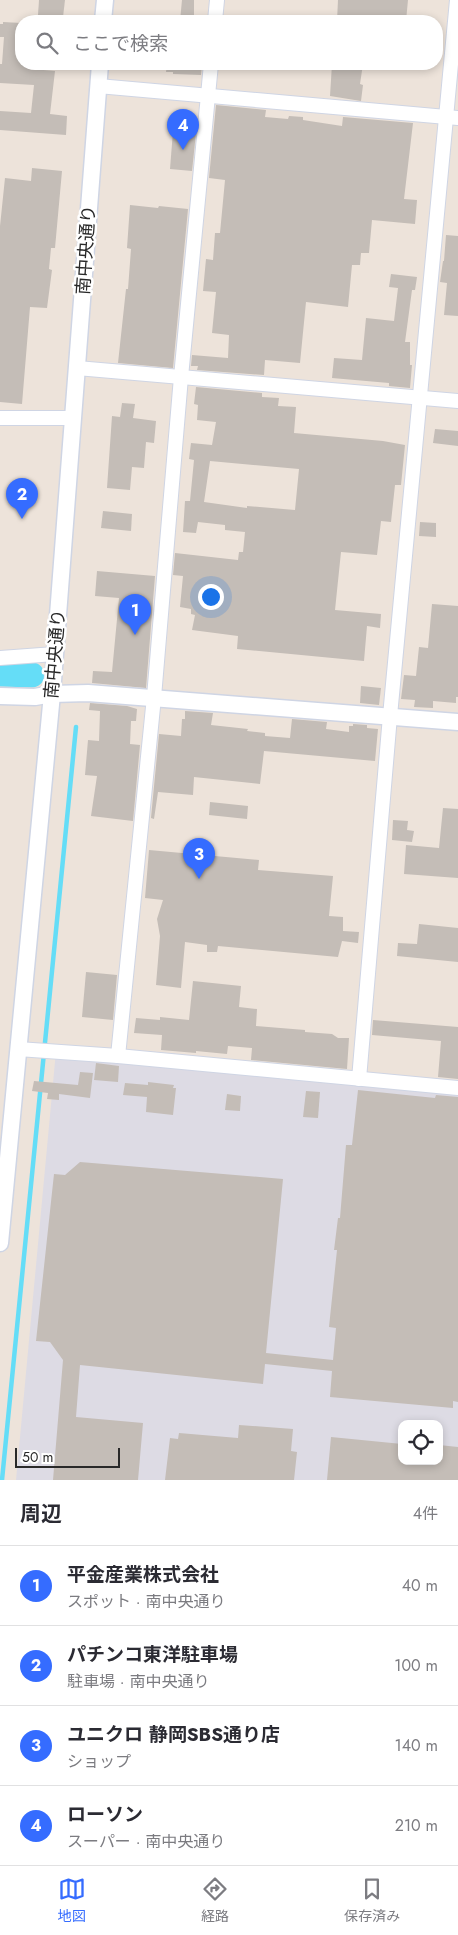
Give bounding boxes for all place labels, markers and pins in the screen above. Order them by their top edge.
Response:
pin: 4 [167,109,199,150]
pin: 2 [6,478,38,519]
pin: 1 [119,594,151,635]
pin: 3 [183,838,215,879]

